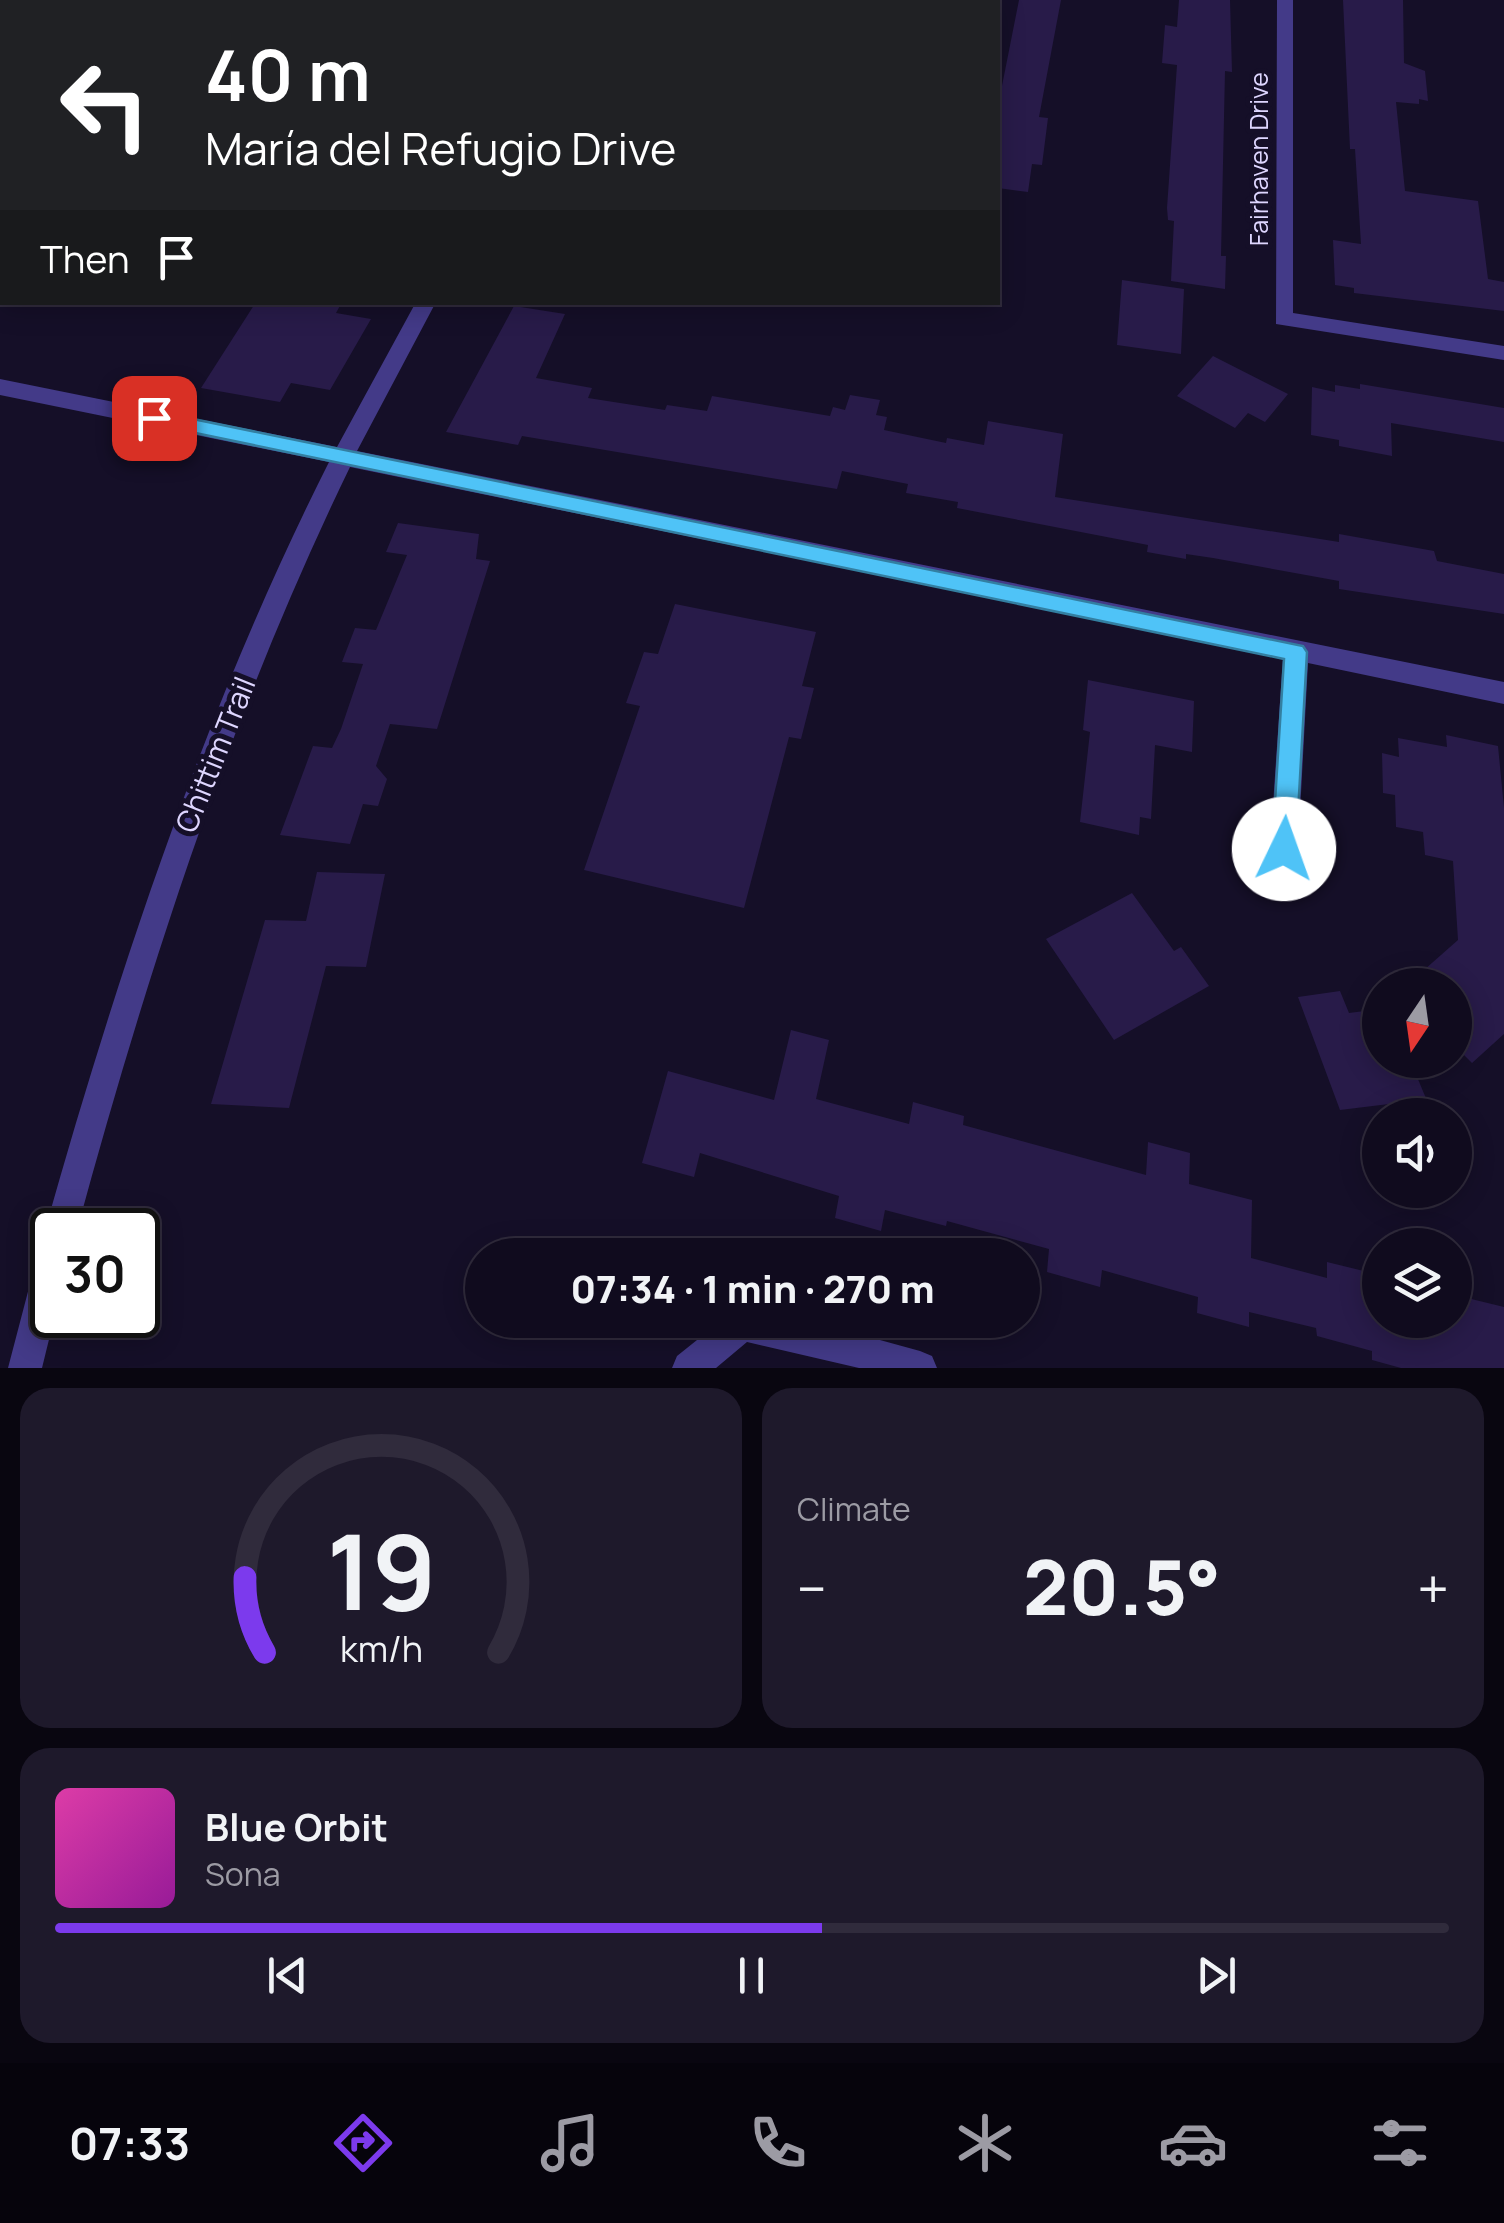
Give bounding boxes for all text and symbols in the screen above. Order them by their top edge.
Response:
text: 40 m [205,26,371,122]
icon: left [40,40,170,170]
street label: Fairhaven Drive [1241,72,1276,246]
text: María del Refugio Drive [205,117,676,179]
icon: arrive [149,230,204,285]
text: Then [40,232,129,284]
pin [112,376,197,461]
icon: arrive [127,391,182,446]
street label: Chittim Trail [165,671,264,838]
position arrow [1232,797,1336,901]
north arrow [1362,968,1472,1078]
map controls [1362,968,1472,1338]
button: sound [1362,1098,1472,1208]
speed limit sign: 30 [30,1208,160,1338]
button: layers [1362,1228,1472,1338]
text: 07:34 · 1 min · 270 m [570,1262,935,1314]
text: Climate [797,1487,911,1531]
text: 19 [326,1499,436,1641]
text: 20.5° [1023,1535,1221,1638]
text: − [797,1550,827,1626]
text: + [1417,1550,1449,1626]
text: km/h [339,1624,423,1673]
text: Blue Orbit [205,1800,388,1852]
text: Sona [205,1852,280,1896]
icon: previous [260,1948,315,2003]
icon: pause [724,1948,779,2003]
icon: next [1189,1948,1244,2003]
icon: directions [328,2108,398,2178]
icon: music [535,2108,605,2178]
icon: phone [743,2108,813,2178]
icon: climate [950,2108,1020,2178]
icon: car [1158,2108,1228,2178]
icon: filters [1365,2108,1435,2178]
text: 07:33 [69,2112,190,2174]

